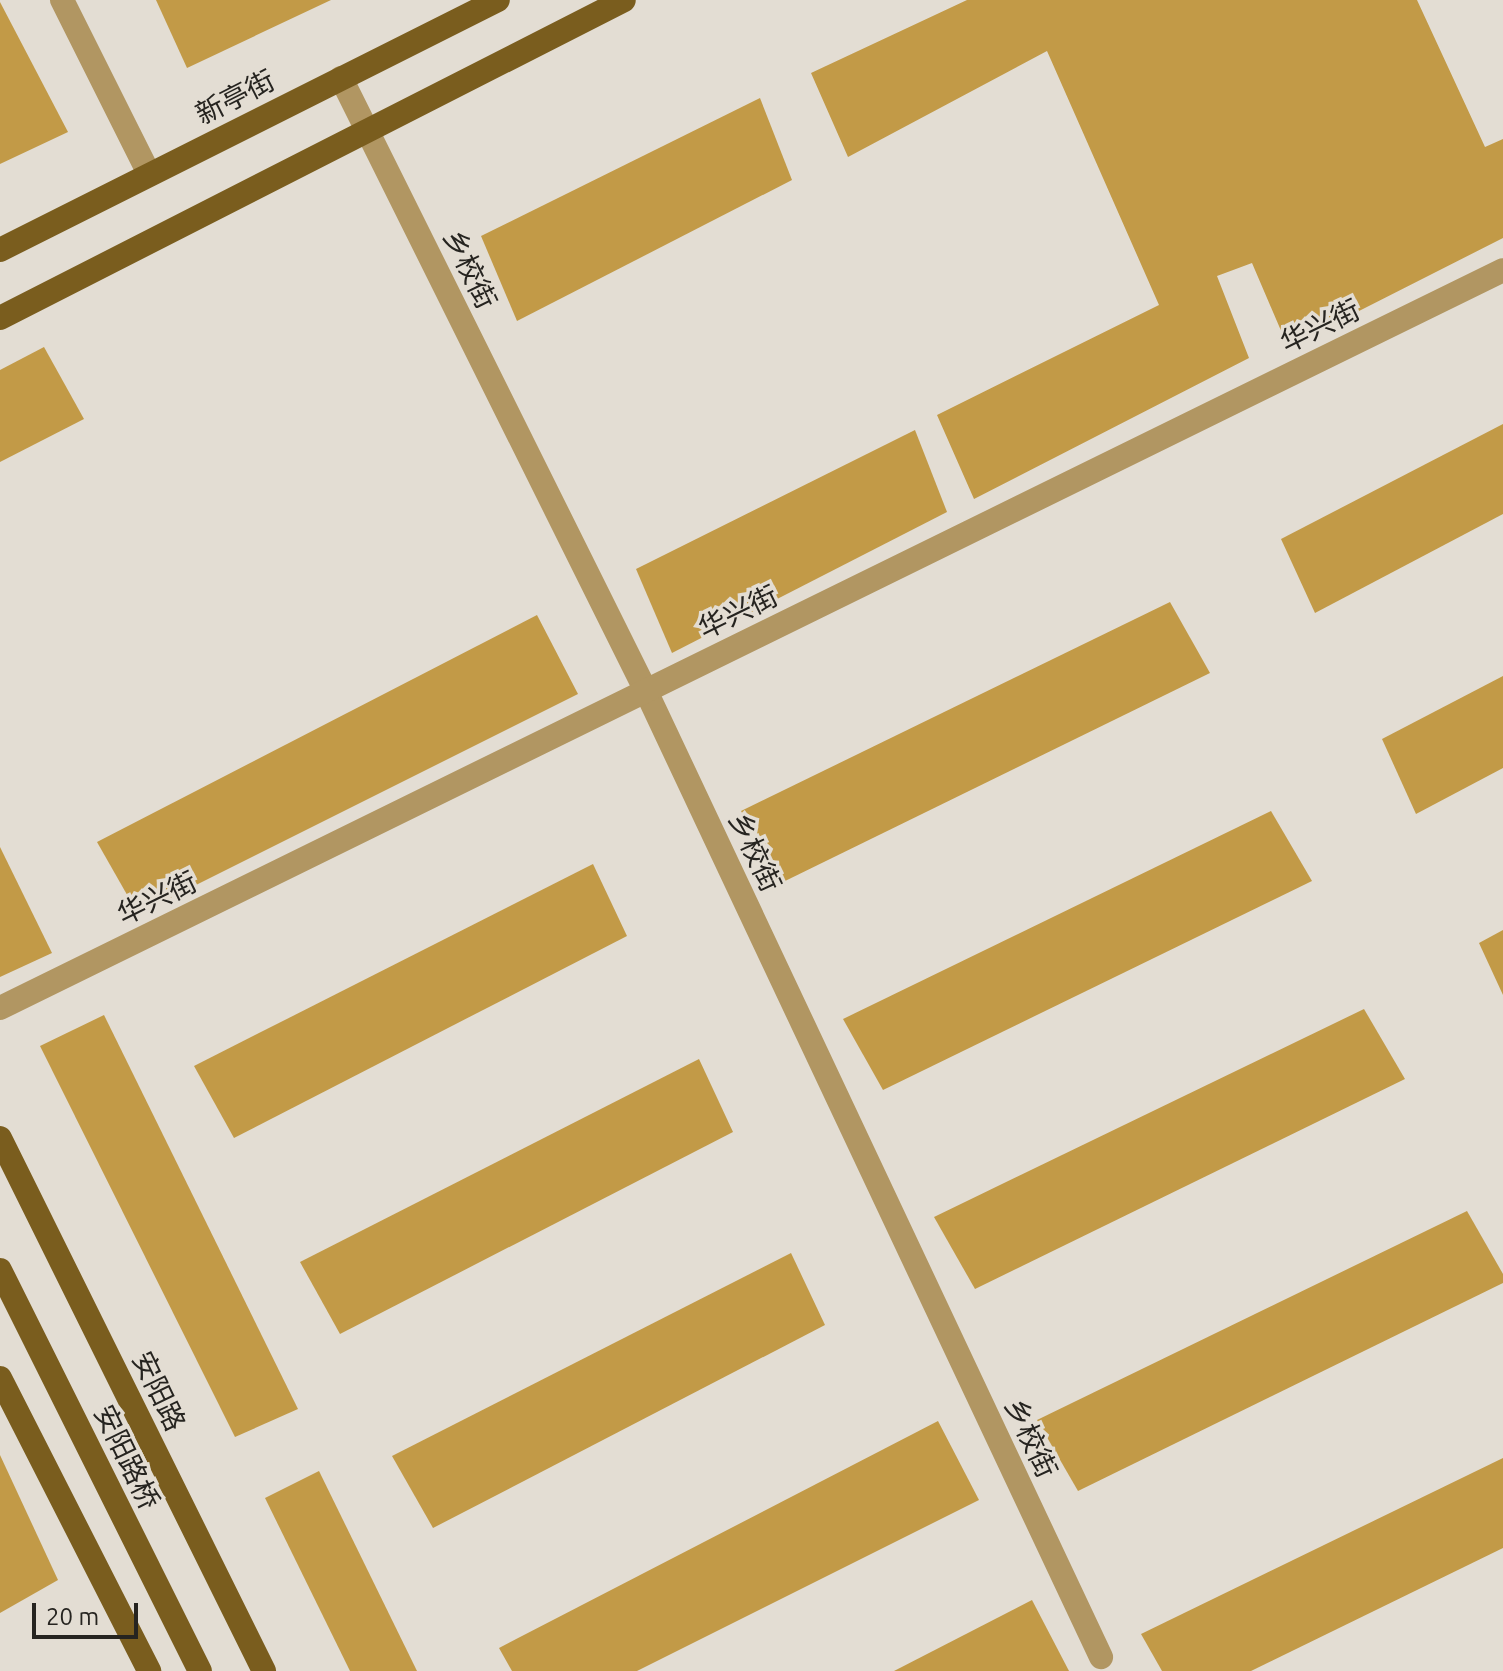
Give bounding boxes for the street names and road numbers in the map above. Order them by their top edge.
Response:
street label: 新亭街 [190,63,280,131]
street label: 乡校街 [436,224,504,314]
street label: 华兴街 [1275,292,1365,360]
street label: 华兴街 [693,578,783,646]
street label: 乡校街 [722,807,788,897]
street label: 华兴街 [112,864,202,932]
street label: 安阳路 [125,1346,193,1436]
street label: 乡校街 [998,1393,1064,1483]
street label: 安阳路桥 [87,1399,167,1515]

